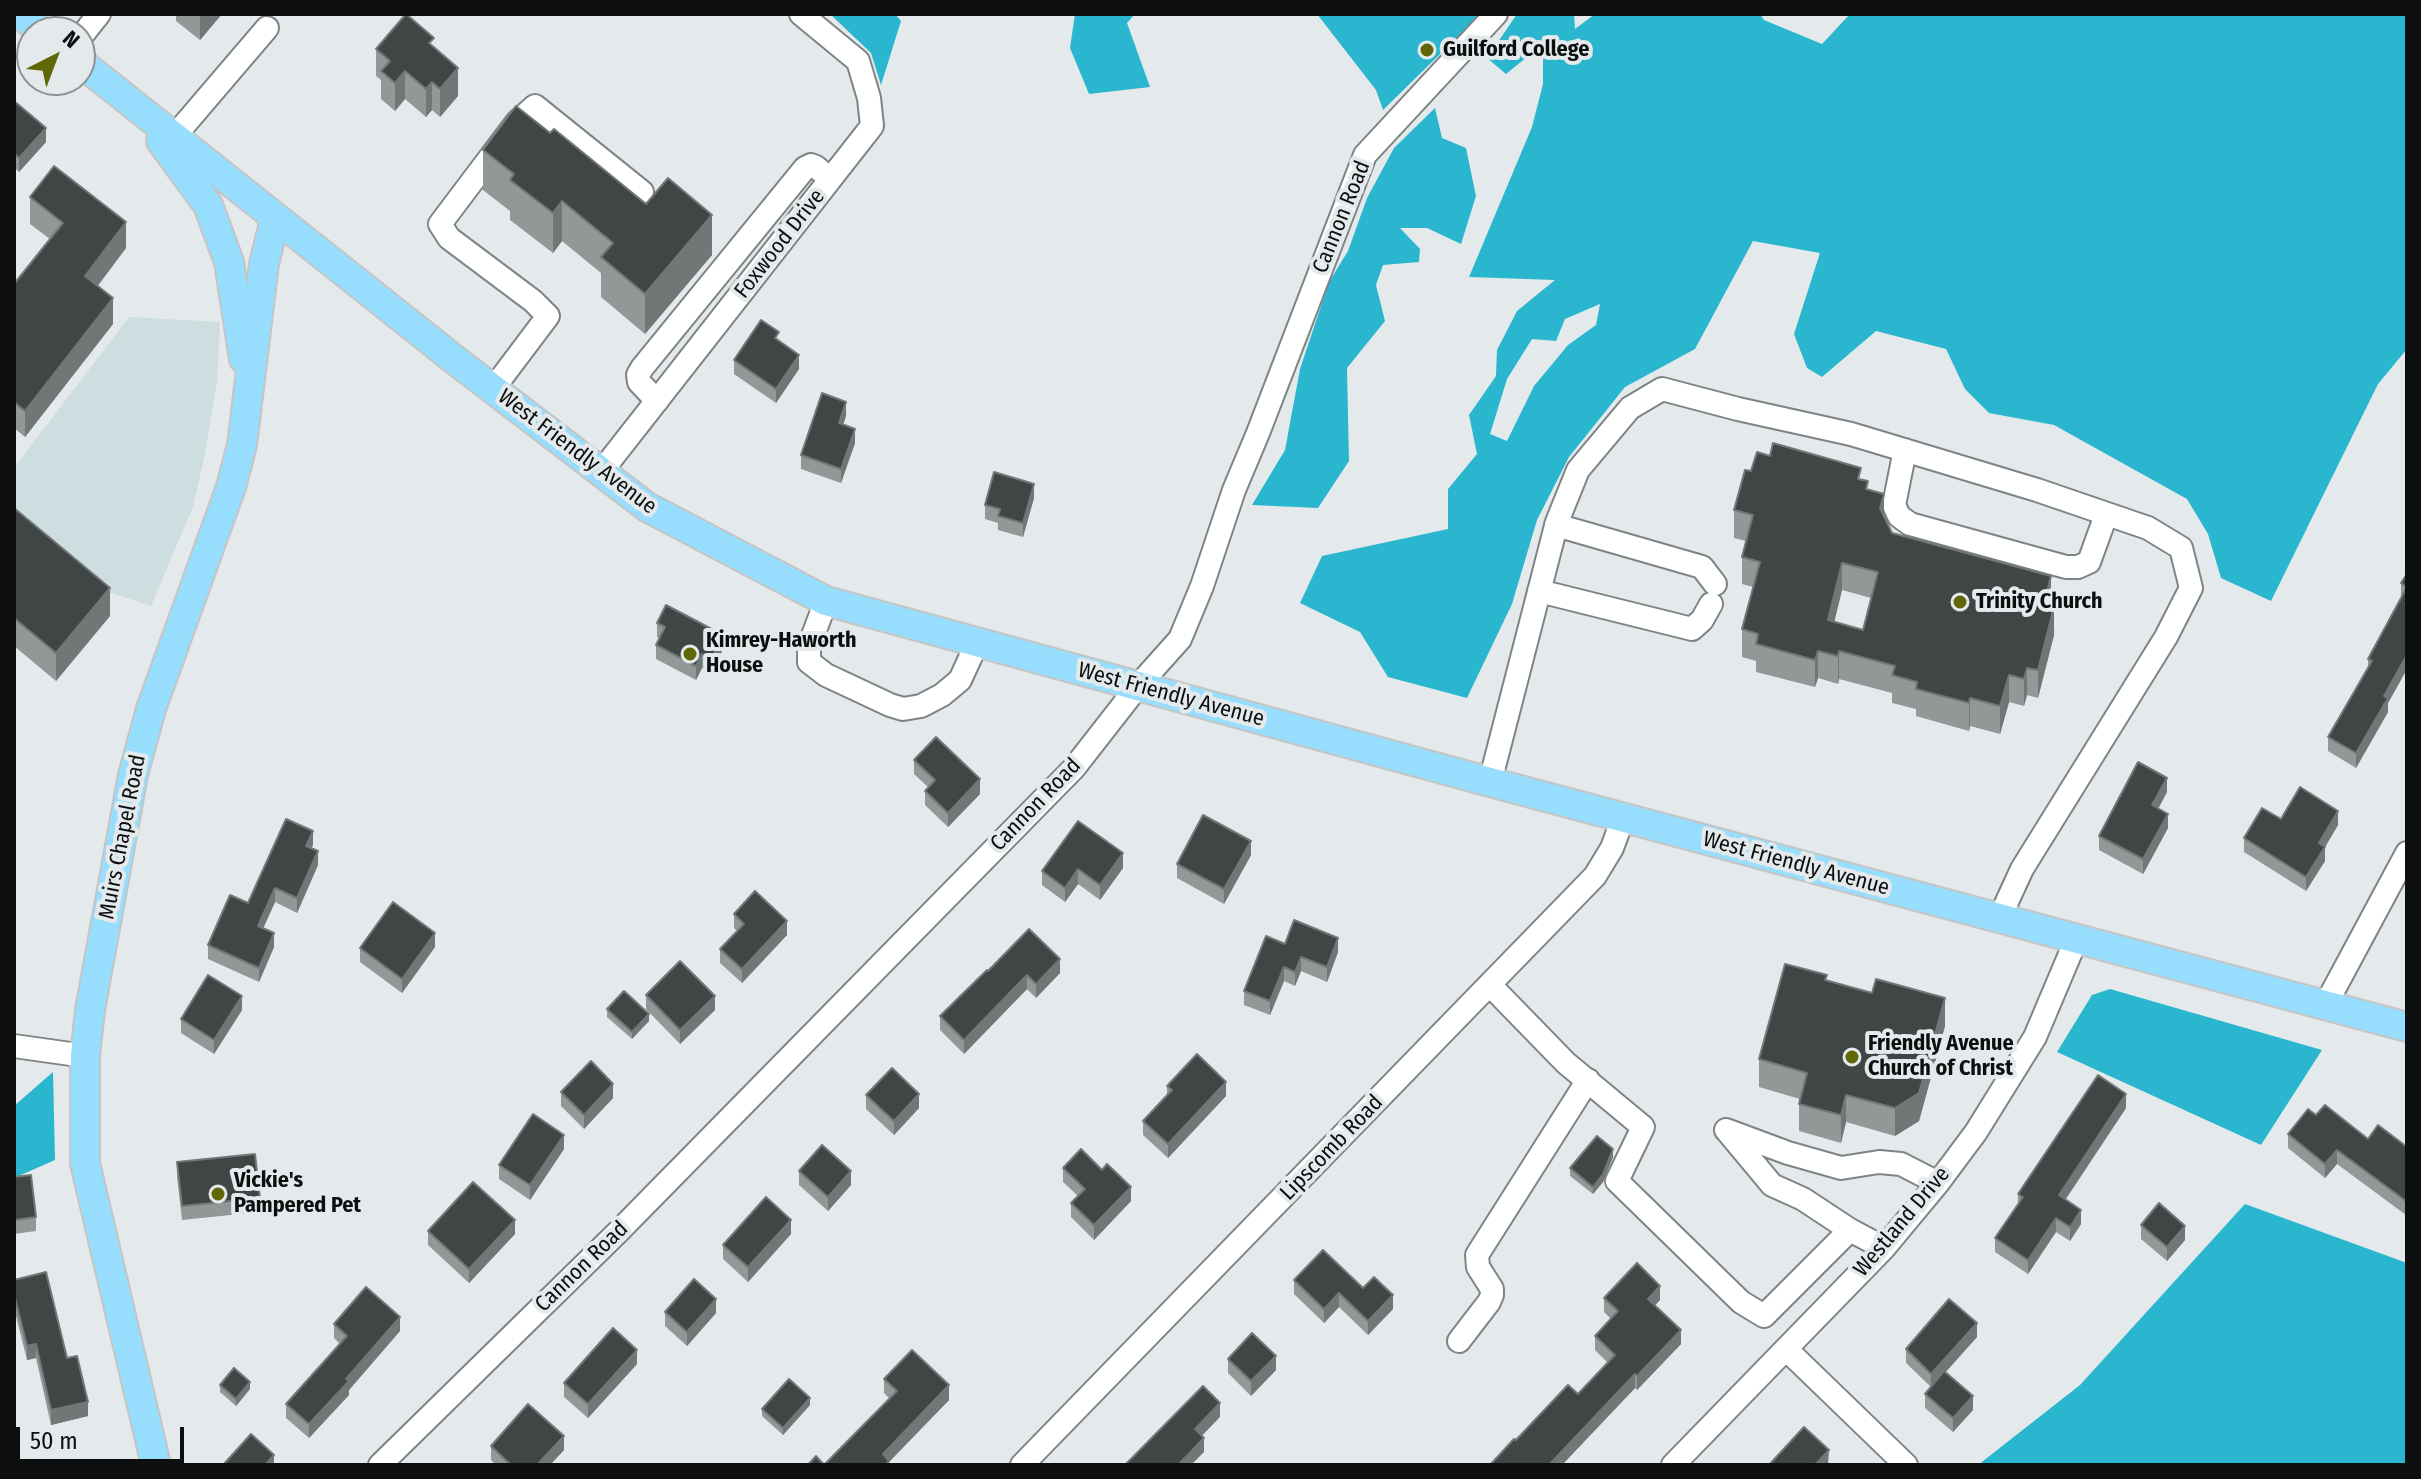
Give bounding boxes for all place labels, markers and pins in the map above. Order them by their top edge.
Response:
place label: Guilford College [1443,37,1589,63]
marker: Guilford College [1418,41,1436,59]
place label: Trinity Church [1976,589,2103,615]
marker: Trinity Church [1951,593,1969,611]
place label: Kimrey-Haworth House [706,628,856,680]
marker: Kimrey-Haworth House [681,645,699,663]
place label: Friendly Avenue Church of Christ [1868,1031,2014,1082]
marker: Friendly Avenue Church of Christ [1843,1048,1861,1066]
place label: Vickie's Pampered Pet [234,1168,361,1220]
marker: Vickie's Pampered Pet [209,1185,227,1203]

